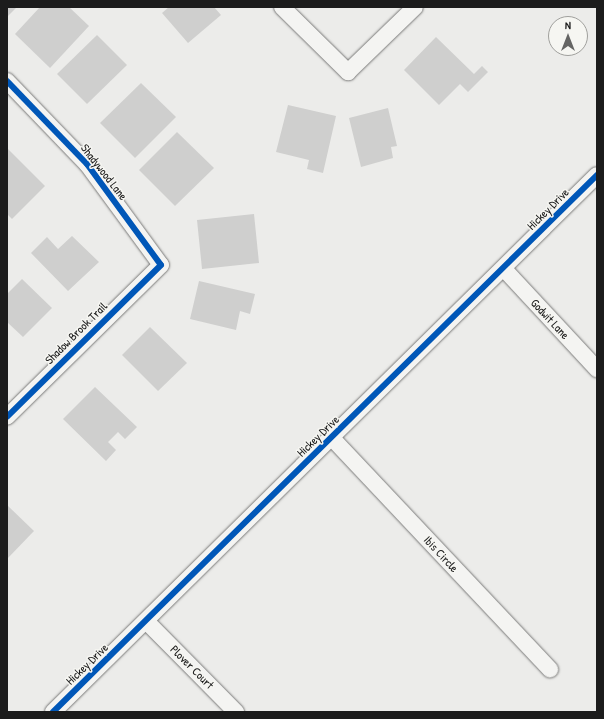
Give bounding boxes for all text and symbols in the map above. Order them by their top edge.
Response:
north arrow [548,16,588,56]
text: N [565,18,571,32]
street label: Shadywood Lane [78,141,130,203]
street label: Hickey Drive [524,185,572,233]
street label: Godwit Lane [528,296,572,342]
street label: Shadow Brook Trail [42,299,110,367]
street label: Hickey Drive [294,412,342,460]
street label: Ibis Circle [421,533,461,575]
street label: Hickey Drive [63,640,111,688]
street label: Plover Court [167,642,217,692]

